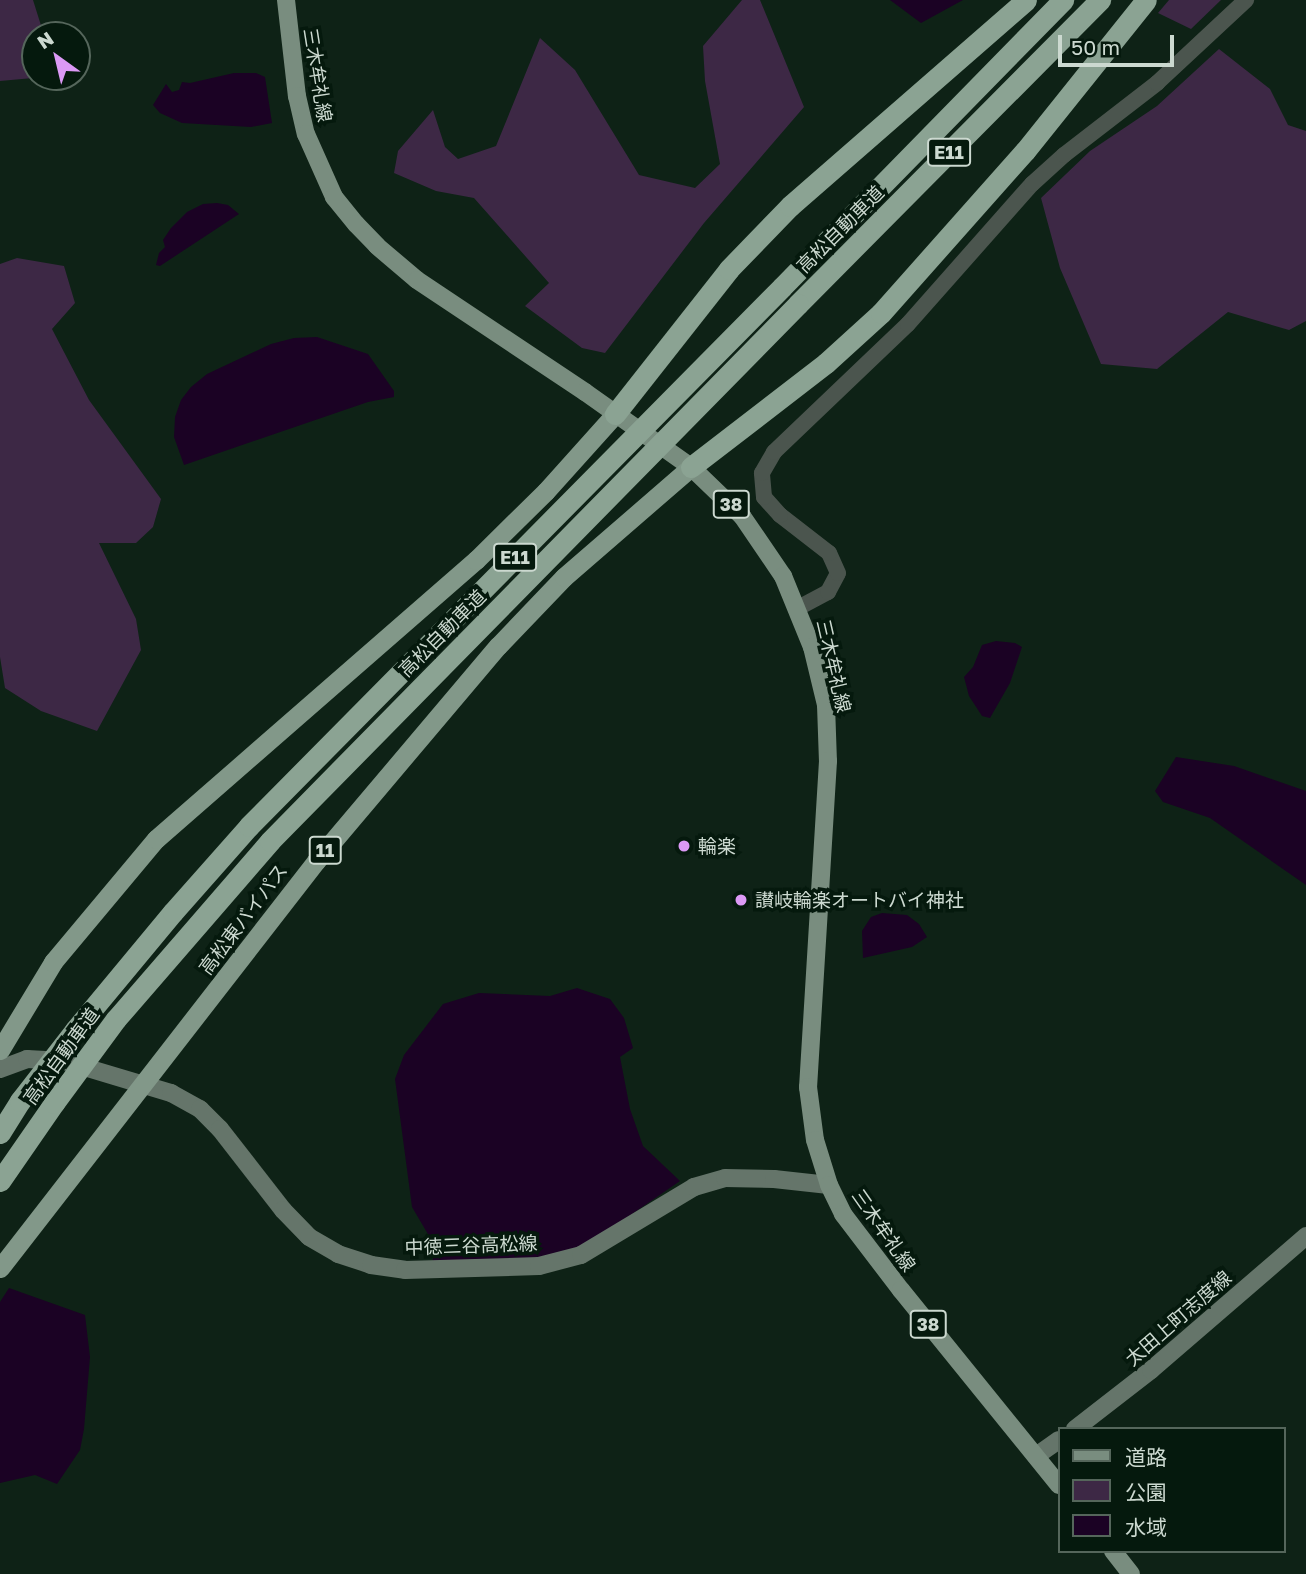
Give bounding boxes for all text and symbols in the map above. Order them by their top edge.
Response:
north arrow [21,21,91,91]
scale bar [1061,21,1176,65]
text: N [33,26,58,53]
street label: 三木牟礼線 [299,26,337,124]
text: 50 m [1071,34,1120,60]
road number: E11 [926,138,972,167]
street label: 高松自動車道 [792,181,888,277]
road number: 38 [712,490,750,518]
road number: E11 [492,542,538,572]
street label: 高松自動車道 [394,585,490,681]
street label: 三木牟礼線 [812,617,856,715]
place label: 輪楽 [698,835,736,857]
road number: 11 [308,836,342,864]
marker: 輪楽 [676,838,692,854]
street label: 高松東バイパス [194,859,292,979]
place label: 讃岐輪楽オートバイ神社 [755,889,964,911]
marker: 讃岐輪楽オートバイ神社 [733,892,749,908]
street label: 高松自動車道 [18,1003,104,1109]
street label: 三木牟礼線 [847,1185,921,1275]
street label: 中徳三谷高松線 [404,1231,538,1259]
street label: 太田上町志度線 [1120,1266,1236,1370]
road number: 38 [909,1310,947,1338]
legend [1058,1427,1285,1553]
text: 道路 [1125,1444,1167,1470]
text: 公園 [1125,1479,1167,1505]
text: 水域 [1125,1514,1167,1540]

